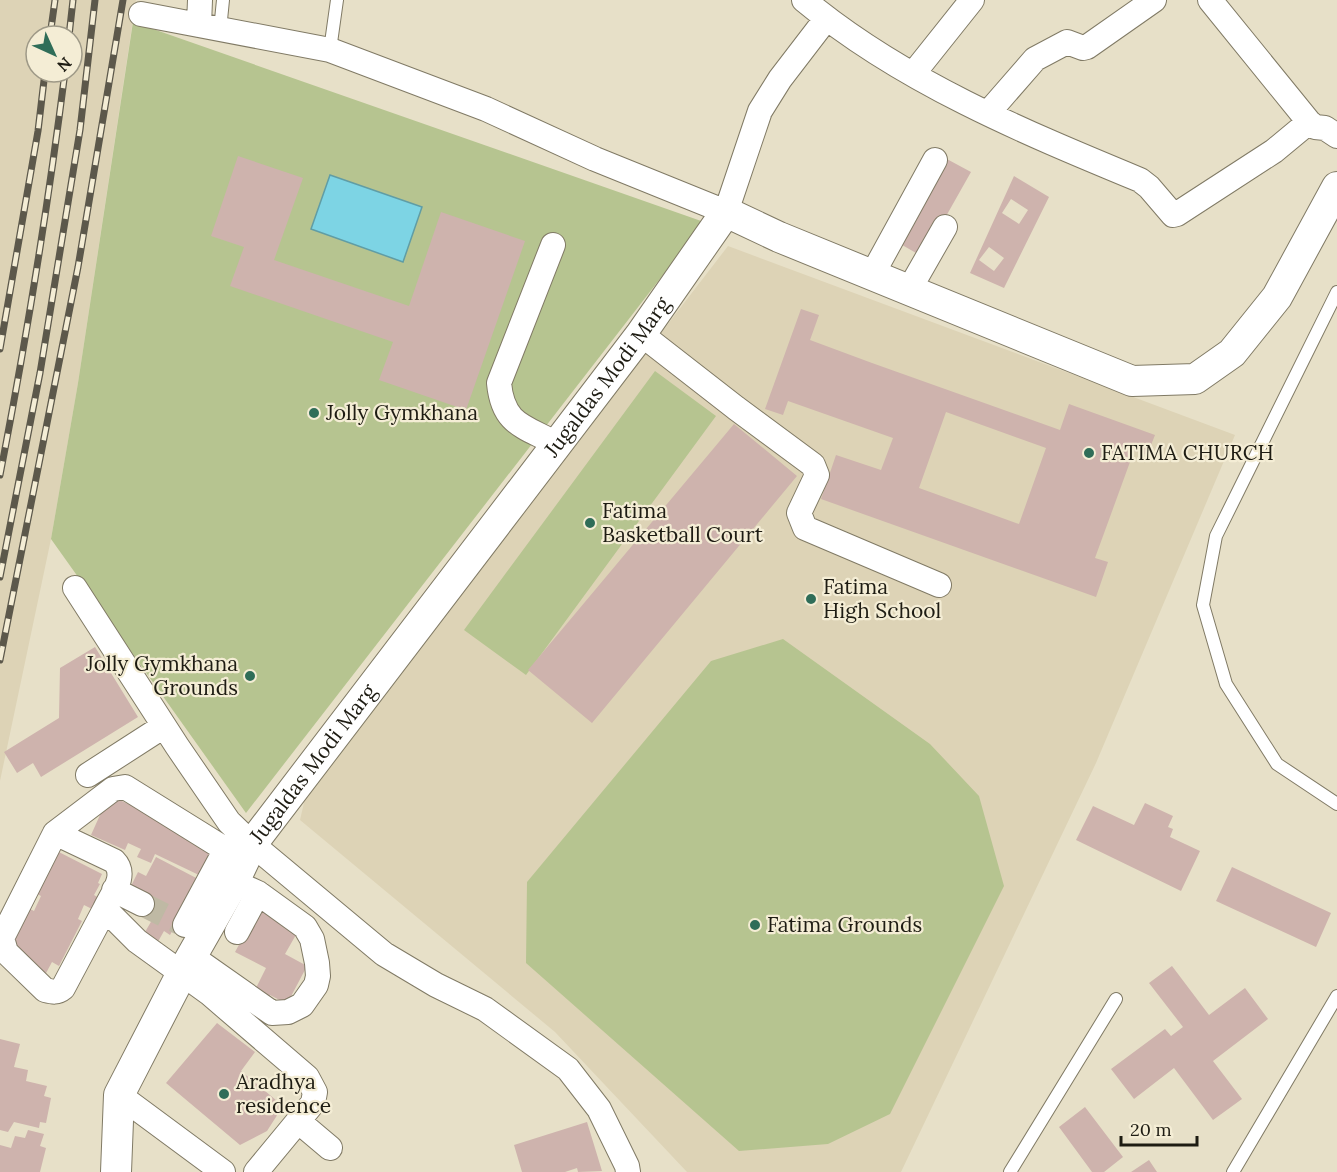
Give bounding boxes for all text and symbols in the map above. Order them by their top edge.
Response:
north arrow [24,24,84,84]
text: N [53,53,76,76]
street label: Jugaldas Modi Marg [537,291,676,463]
place label: Jolly Gymkhana [325,399,478,426]
marker: Jolly Gymkhana [307,406,321,420]
place label: FATIMA CHURCH [1101,439,1274,466]
marker: FATIMA CHURCH [1082,446,1096,460]
place label: Fatima Basketball Court [602,497,764,548]
marker: Fatima Basketball Court [583,516,597,530]
place label: Fatima High School [823,573,941,624]
marker: Fatima High School [804,592,818,606]
place label: Jolly Gymkhana Grounds [85,650,238,701]
marker: Jolly Gymkhana Grounds [243,669,257,683]
street label: Jugaldas Modi Marg [243,678,382,849]
place label: Fatima Grounds [767,911,922,938]
marker: Fatima Grounds [748,918,762,932]
place label: Aradhya residence [235,1068,331,1119]
marker: Aradhya residence [217,1087,231,1101]
scale bar [1121,1109,1198,1147]
text: 20 m [1130,1118,1172,1141]

